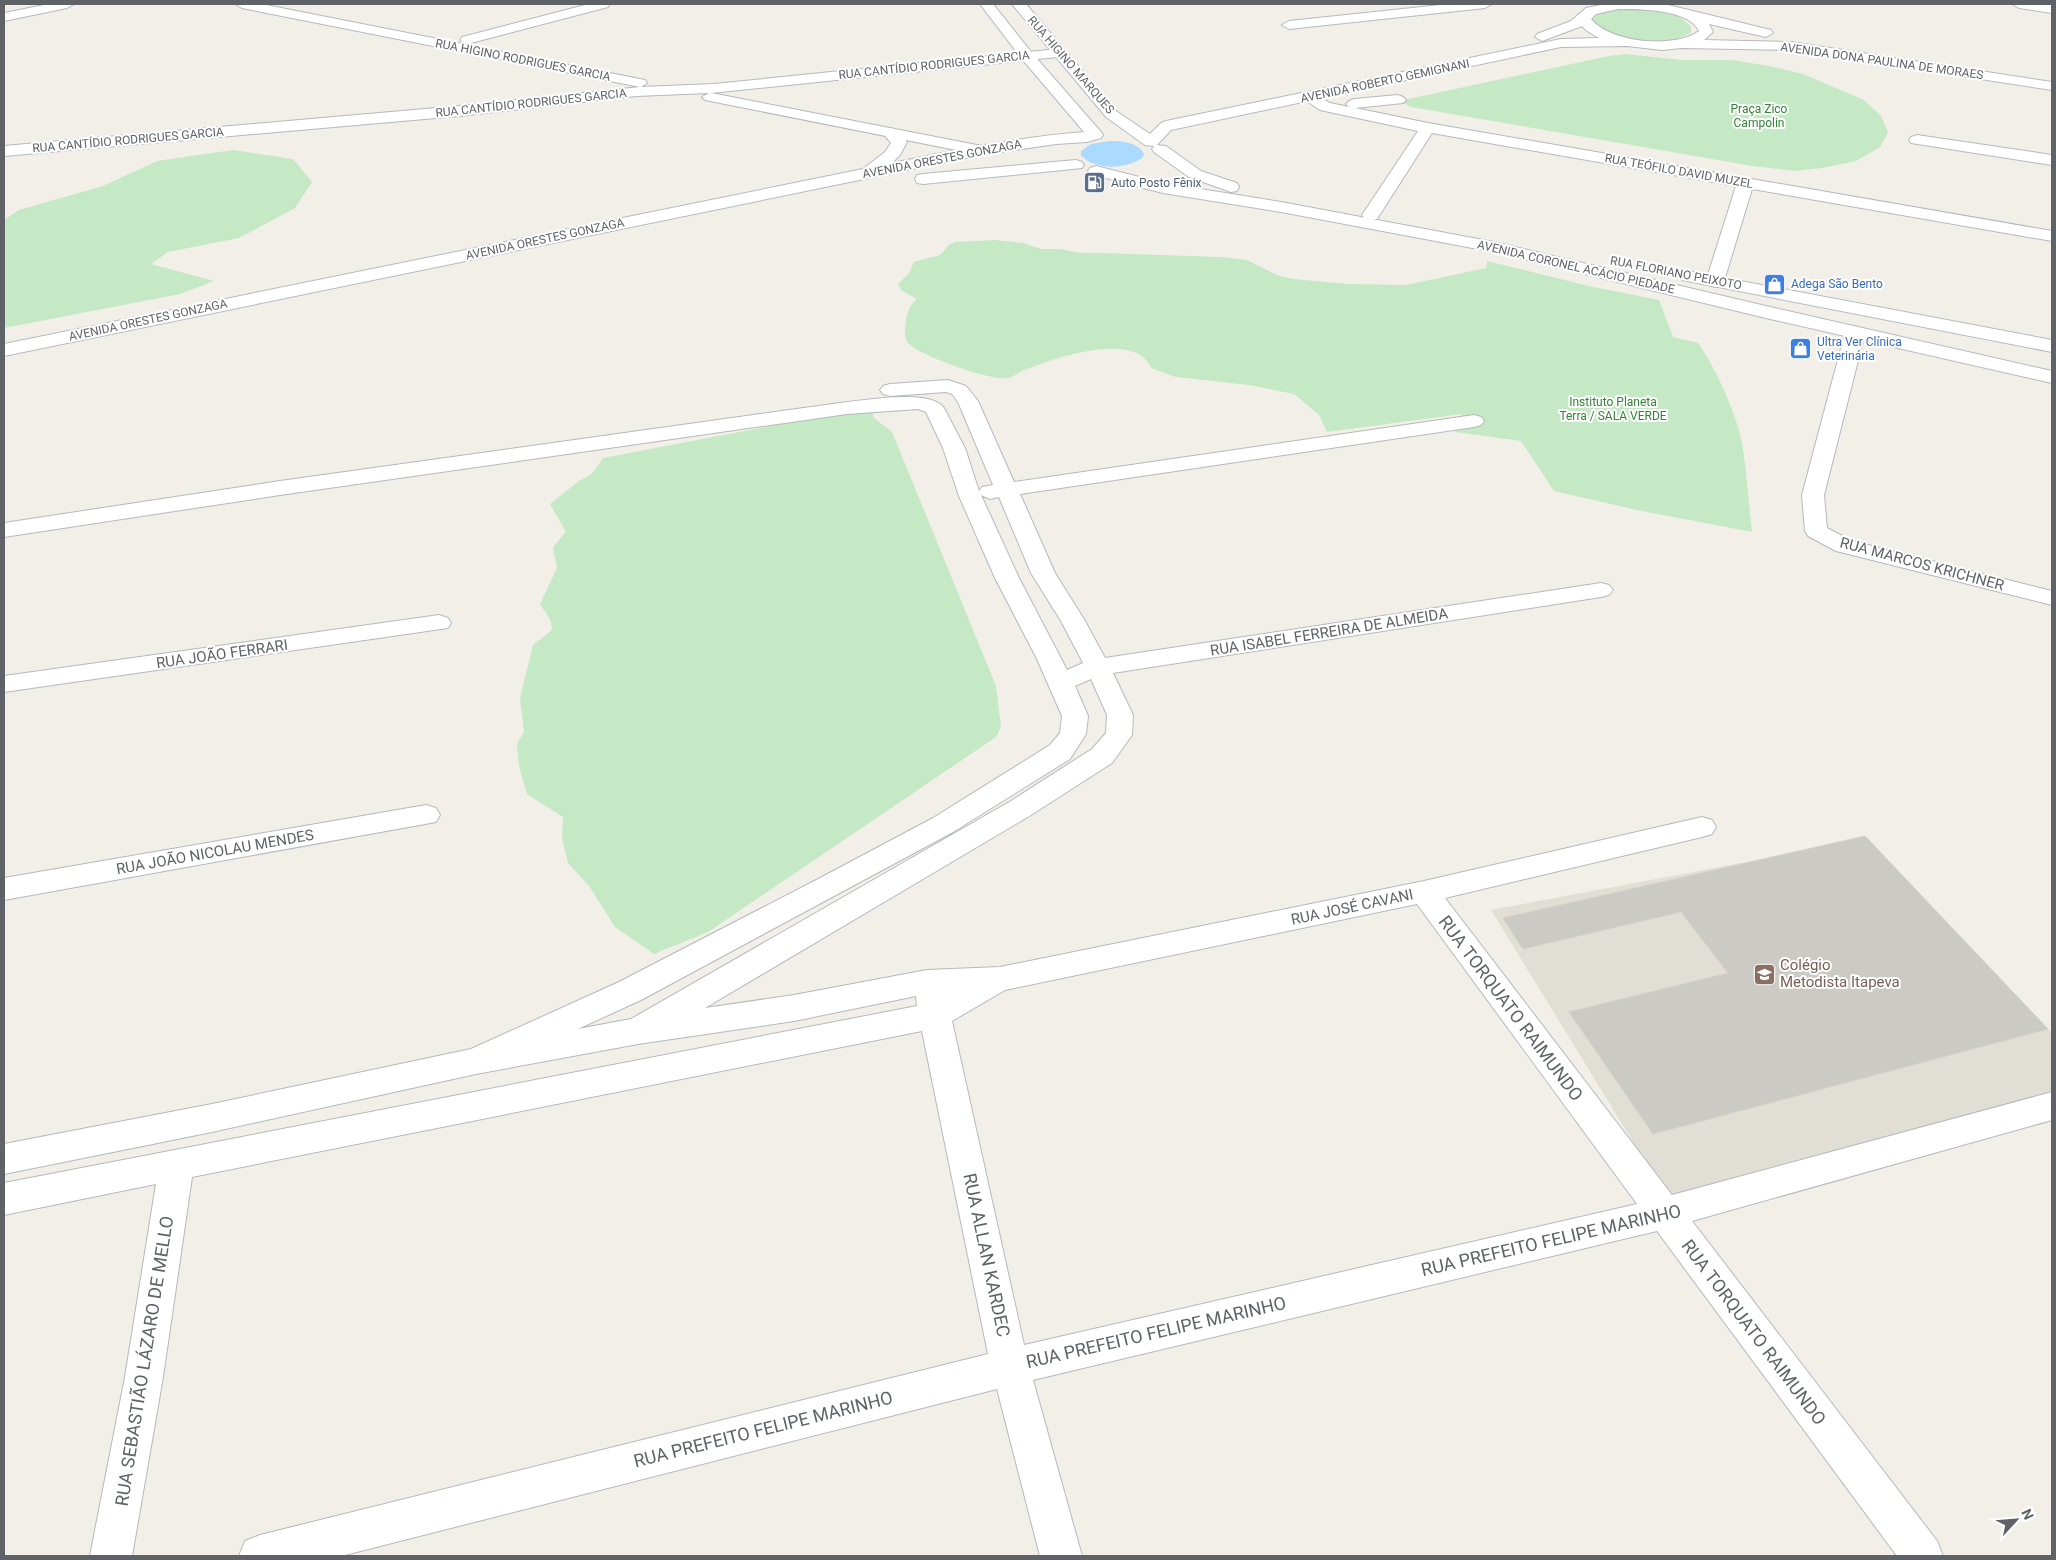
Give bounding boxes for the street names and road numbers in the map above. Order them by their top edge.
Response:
street label: RUA HIGINO MARQUES [1025,13,1117,117]
street label: RUA HIGINO RODRIGUES GARCIA [434,36,612,84]
street label: AVENIDA DONA PAULINA DE MORAES [1780,40,1984,82]
street label: RUA CANTÍDIO RODRIGUES GARCIA [838,47,1030,82]
street label: AVENIDA ROBERTO GEMIGNANI [1299,56,1471,106]
street label: RUA CANTÍDIO RODRIGUES GARCIA [435,85,627,120]
street label: RUA CANTÍDIO RODRIGUES GARCIA [32,124,224,155]
street label: AVENIDA ORESTES GONZAGA [861,137,1023,181]
street label: RUA TEÓFILO DAVID MUZEL [1604,150,1755,191]
street label: AVENIDA ORESTES GONZAGA [464,215,626,263]
street label: AVENIDA CORONEL ACÁCIO PIEDADE [1476,236,1677,297]
street label: RUA FLORIANO PEIXOTO [1609,253,1743,293]
street label: AVENIDA ORESTES GONZAGA [67,296,229,344]
street label: RUA MARCOS KRICHNER [1838,533,2006,595]
street label: RUA ISABEL FERREIRA DE ALMEIDA [1209,604,1449,660]
street label: RUA JOÃO FERRARI [155,636,289,672]
street label: RUA JOÃO NICOLAU MENDES [115,826,315,878]
street label: RUA JOSÉ CAVANI [1289,885,1415,929]
street label: RUA TORQUATO RAIMUNDO [1434,911,1588,1105]
street label: RUA ALLAN KARDEC [959,1171,1015,1339]
street label: RUA PREFEITO FELIPE MARINHO [1419,1200,1683,1280]
street label: RUA SEBASTIÃO LÁZARO DE MELLO [111,1214,177,1508]
street label: RUA TORQUATO RAIMUNDO [1677,1235,1831,1429]
street label: RUA PREFEITO FELIPE MARINHO [1024,1292,1288,1372]
street label: RUA PREFEITO FELIPE MARINHO [631,1387,895,1471]

